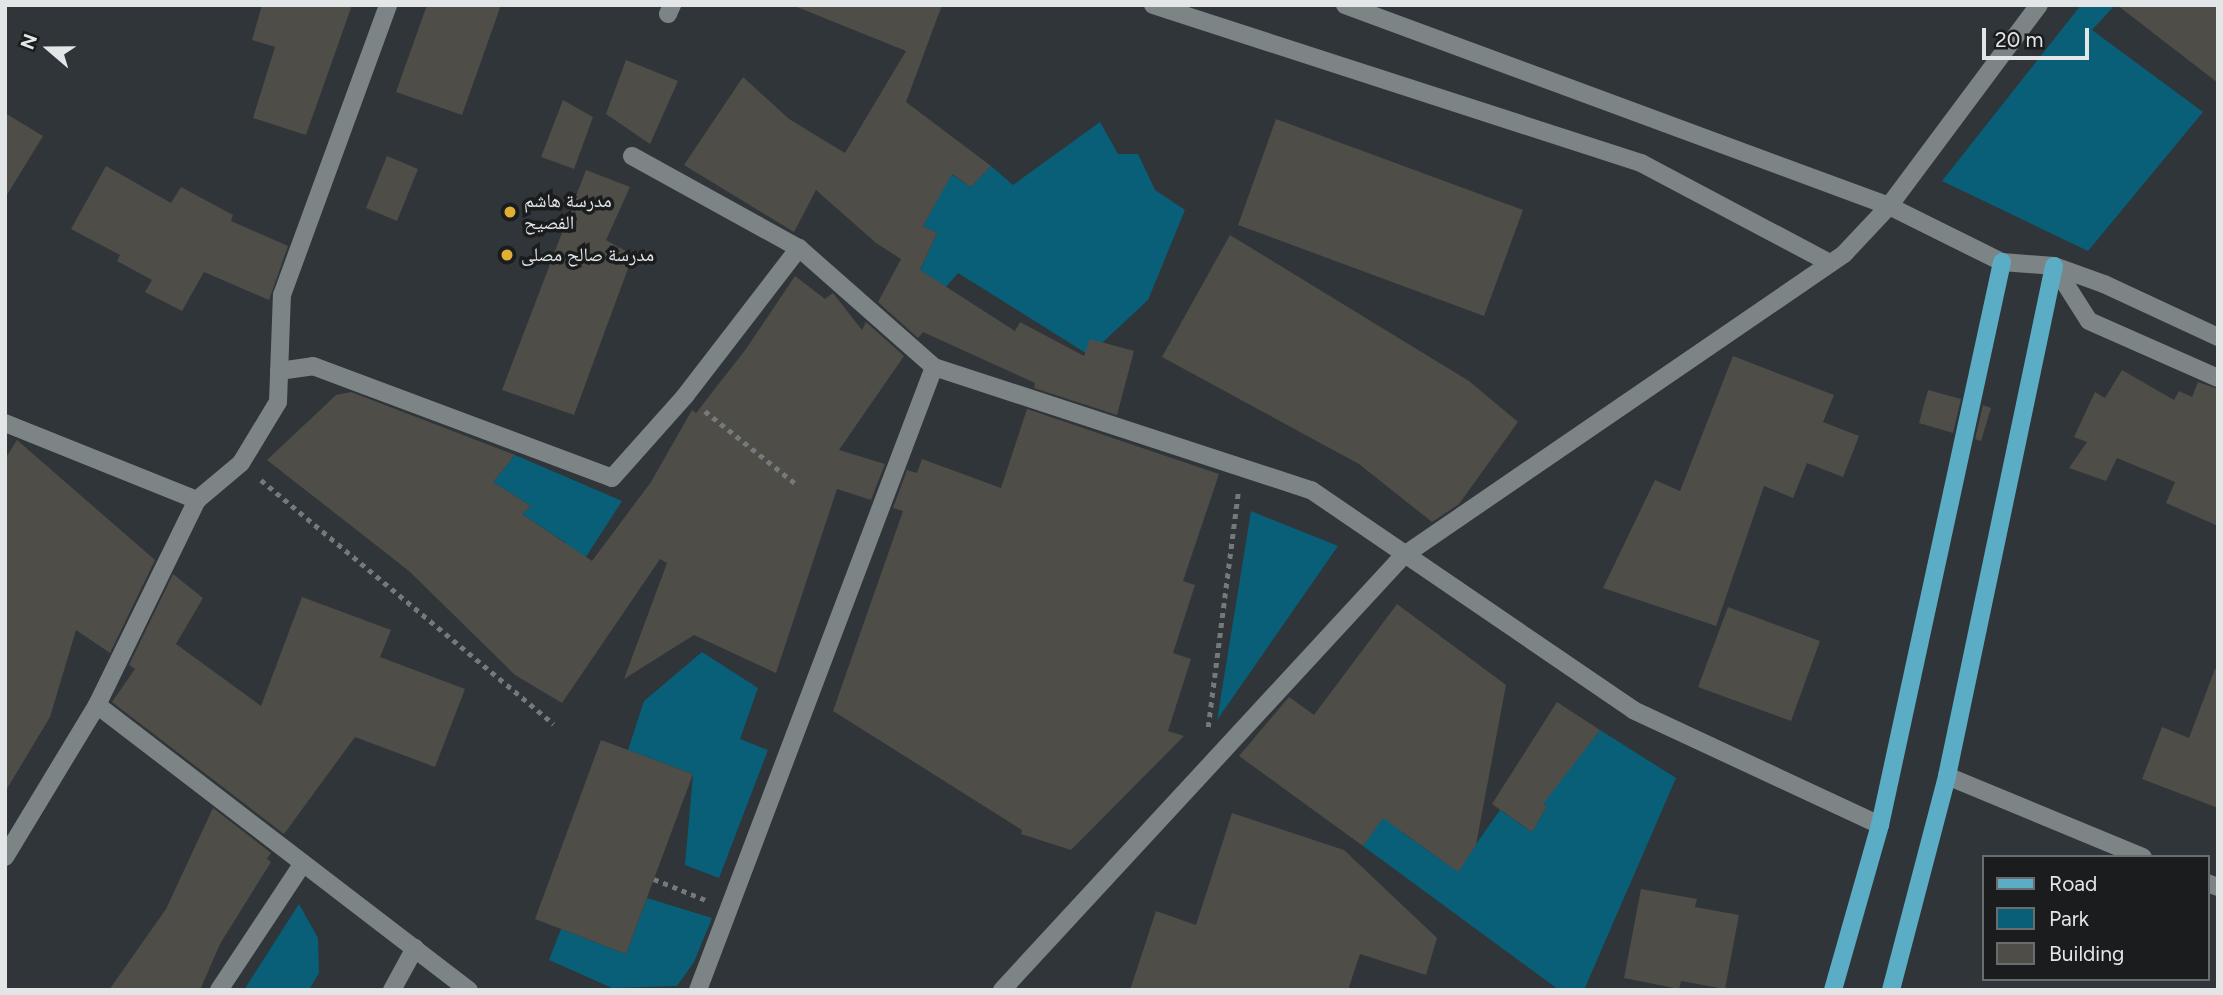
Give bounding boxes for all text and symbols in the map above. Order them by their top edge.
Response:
north arrow [14,14,84,84]
scale bar [1985,14,2092,58]
text: 20 m [1995,27,2043,52]
text: N [15,31,42,52]
place label: مدرسة هاشم الفصيح [524,190,612,234]
marker: مدرسة هاشم الفصيح [502,204,518,220]
place label: مدرسة صالح مصلى [521,244,654,266]
marker: مدرسة صالح مصلى [499,247,515,263]
legend [1982,855,2209,981]
text: Road [2049,871,2097,896]
text: Park [2049,906,2089,931]
text: Building [2049,941,2124,966]

